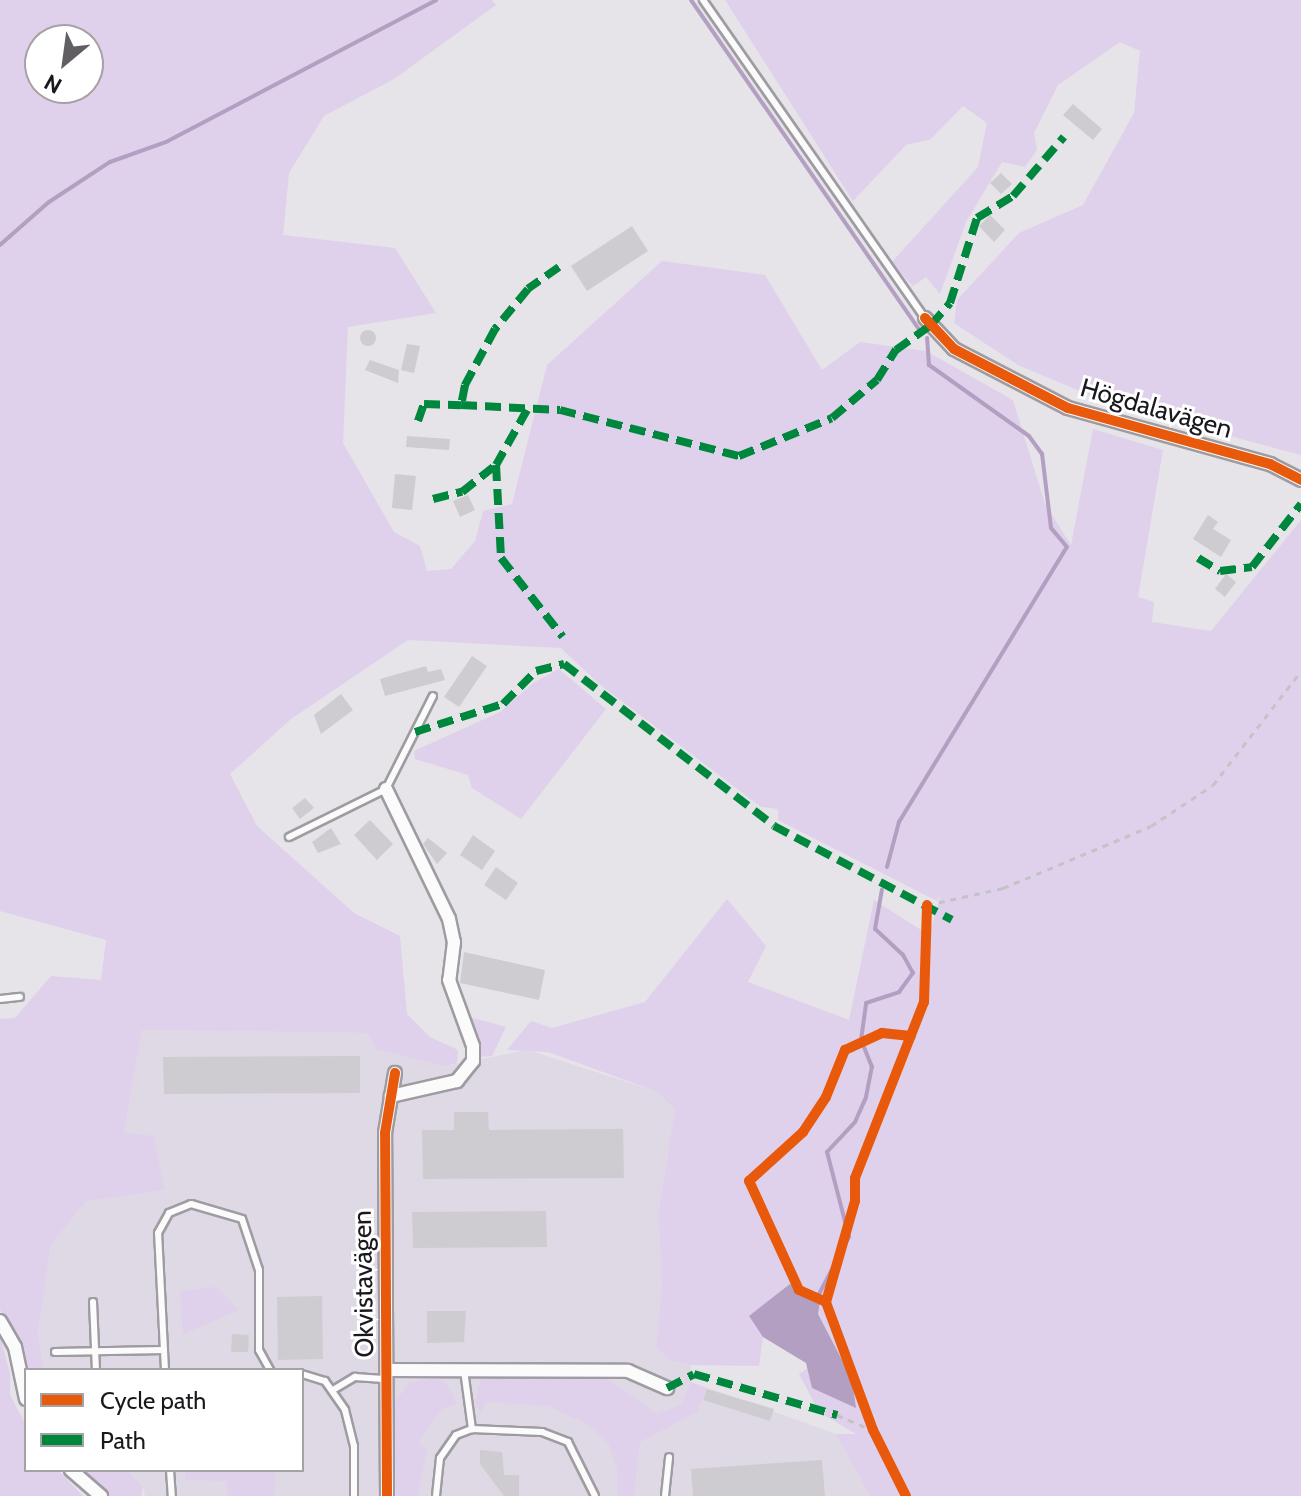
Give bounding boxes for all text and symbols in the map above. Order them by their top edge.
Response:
north arrow [24,24,104,104]
text: N [40,68,66,99]
street label: Högdalavägen [1077,372,1235,446]
street label: Okvistavägen [347,1210,381,1358]
legend [24,1368,304,1472]
text: Cycle path [100,1386,206,1415]
text: Path [100,1426,146,1455]

